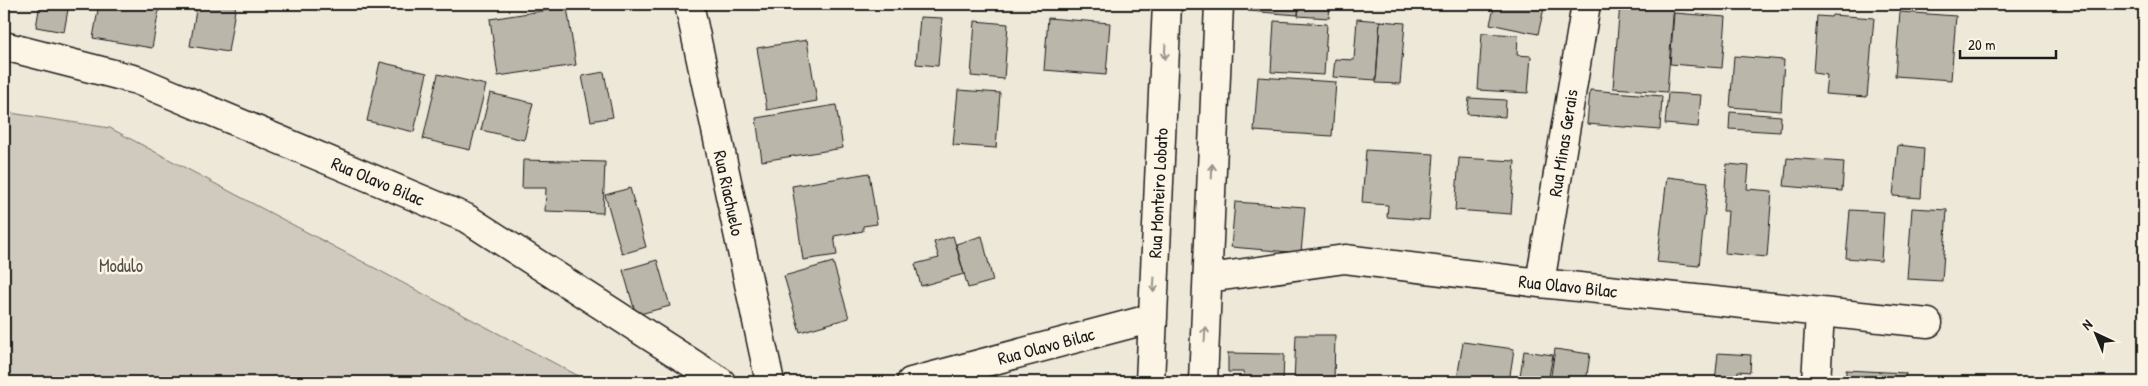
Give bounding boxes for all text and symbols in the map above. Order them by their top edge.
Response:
scale bar [1960,28,2057,60]
text: 20 m [1968,34,1995,55]
one-way arrow [1160,44,1169,60]
street label: Rua Minas Gerais [1542,87,1584,198]
street label: Rua Monteiro Lobato [1142,127,1174,259]
street label: Rua Riachuelo [708,148,750,238]
street label: Rua Olavo Bilac [328,150,428,212]
one-way arrow [1208,163,1217,179]
park label: Modulo [99,253,143,278]
street label: Rua Olavo Bilac [1517,268,1619,304]
one-way arrow [1149,276,1159,292]
north arrow [2070,308,2120,358]
text: N [2077,314,2096,334]
street label: Rua Olavo Bilac [995,321,1097,371]
one-way arrow [1201,326,1210,342]

